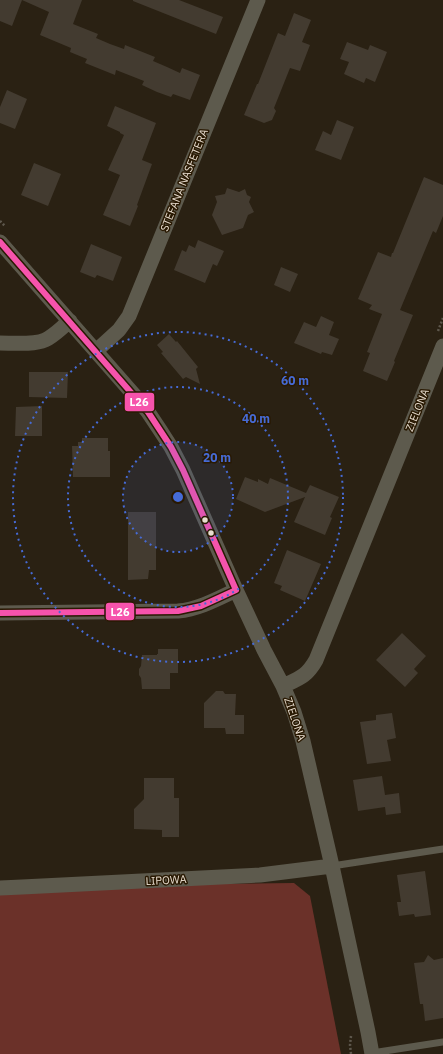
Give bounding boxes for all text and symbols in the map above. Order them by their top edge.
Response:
street label: STEFANA NASFETERA [157,127,211,233]
text: 60 m [281,373,309,388]
street label: ZIELONA [402,387,432,433]
line badge: L26 [124,392,155,412]
text: L26 [129,395,149,409]
text: 40 m [242,411,270,426]
text: 20 m [203,450,231,465]
centre of rings [171,490,185,504]
unlabelled marker [200,515,210,525]
unlabelled marker [206,528,216,538]
line badge: L26 [105,602,135,621]
text: L26 [110,605,130,619]
street label: ZIELONA [281,695,309,743]
street label: LIPOWA [145,872,187,888]

